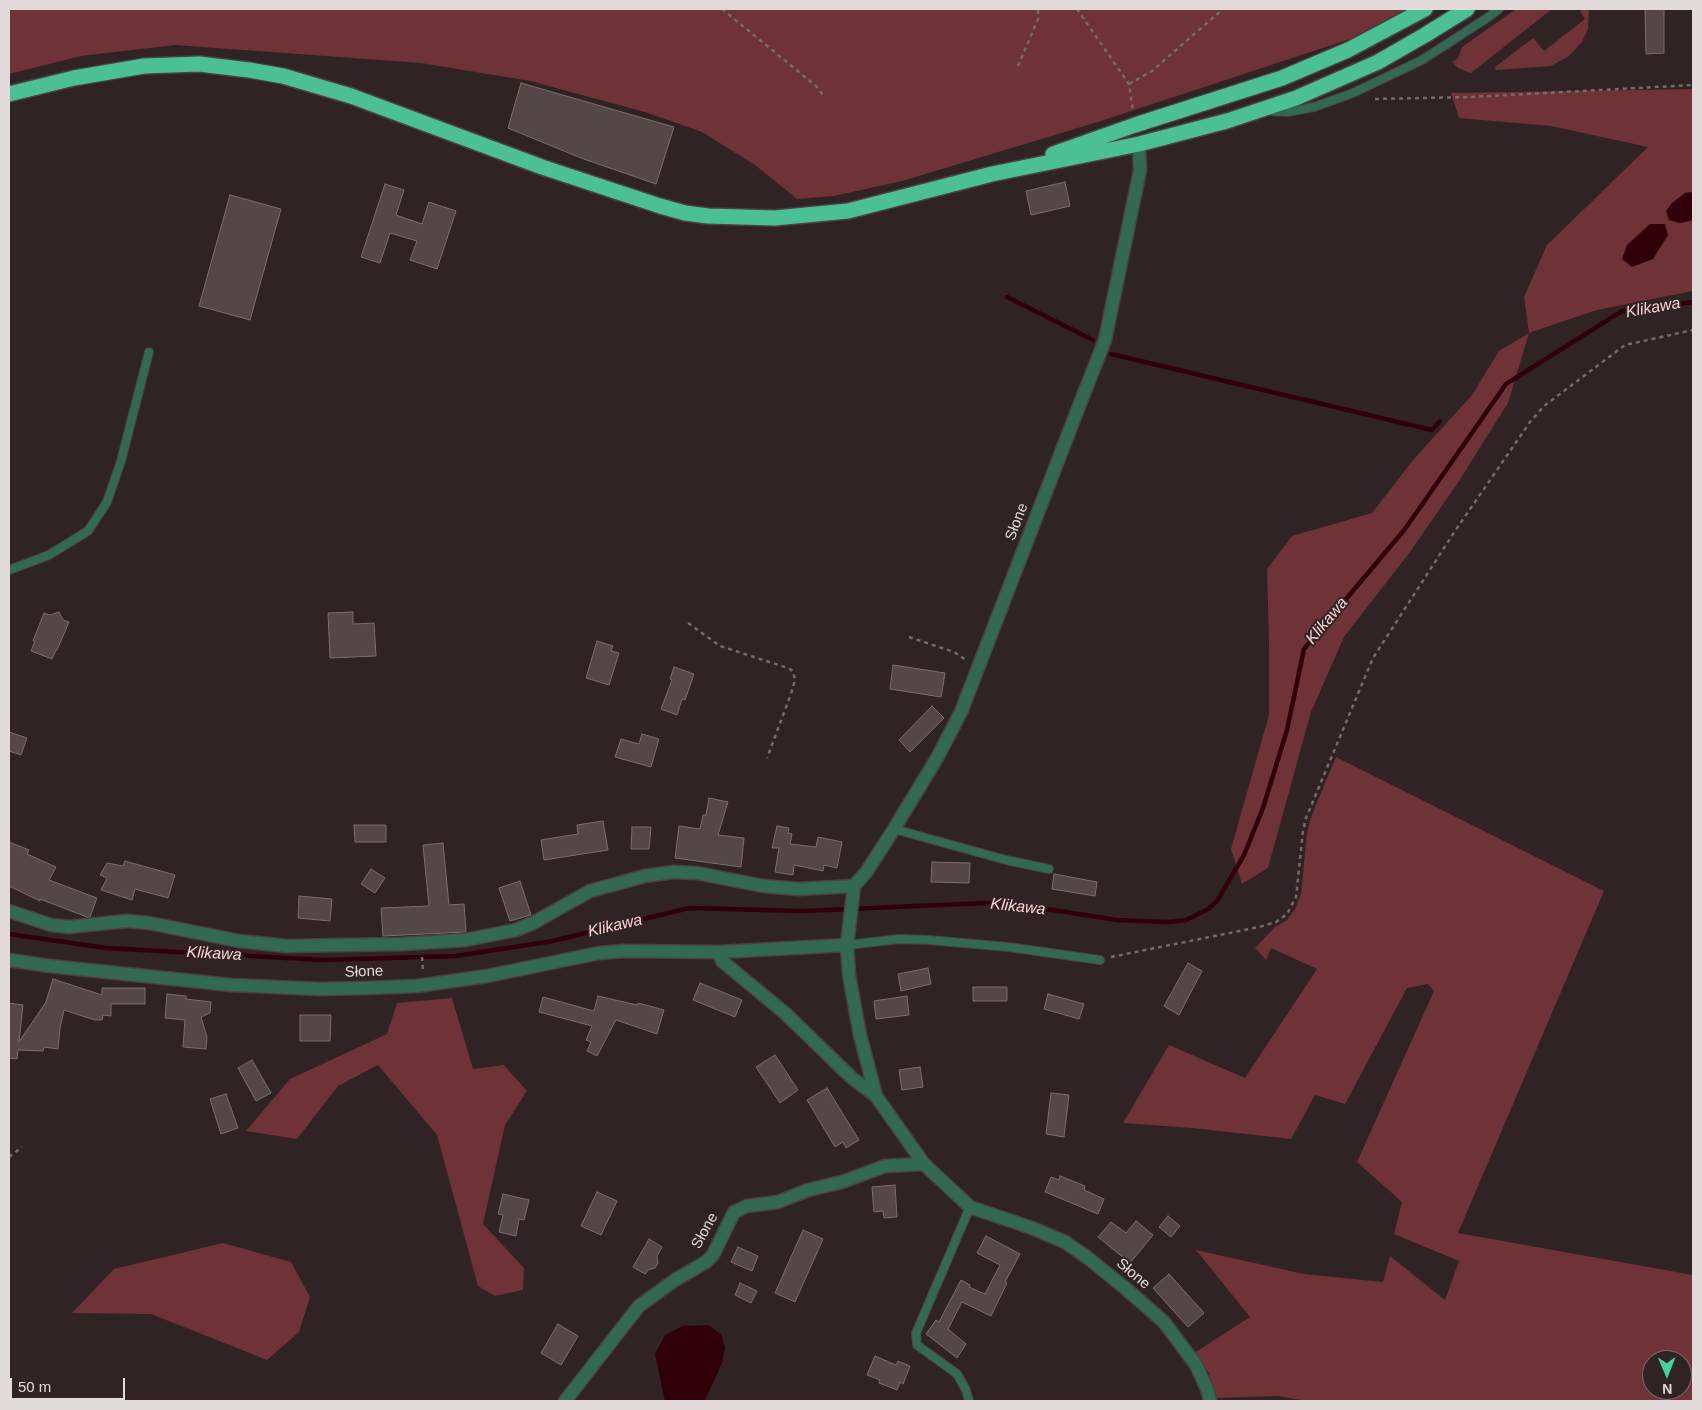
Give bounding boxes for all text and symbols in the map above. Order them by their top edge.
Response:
water label: Klikawa [1624,294,1682,322]
street label: Słone [1002,501,1032,543]
water label: Klikawa [1302,594,1352,648]
water label: Klikawa [990,895,1046,919]
water label: Klikawa [586,910,644,942]
water label: Klikawa [186,943,242,965]
street label: Słone [345,962,383,982]
street label: Słone [688,1210,722,1252]
street label: Słone [1113,1255,1153,1293]
north arrow [1642,1350,1692,1400]
scale bar [12,1368,128,1400]
text: 50 m [18,1378,51,1395]
text: N [1662,1381,1672,1397]

